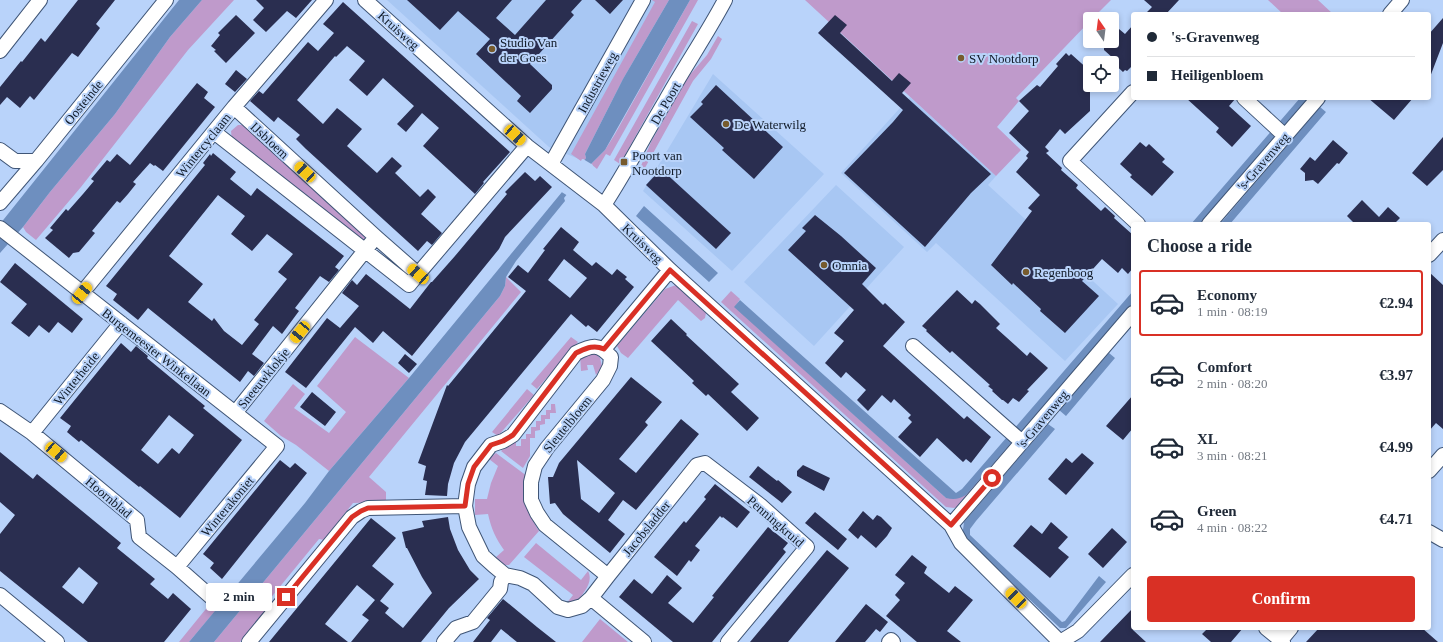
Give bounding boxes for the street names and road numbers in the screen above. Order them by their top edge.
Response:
street label: Kruisweg [375,8,423,53]
street label: Industrieweg [574,48,621,116]
street label: Oosteinde [61,77,106,128]
street label: De Poort [647,79,684,127]
street label: Wintercyclaam [173,110,234,181]
street label: IJsbloem [247,119,292,162]
street label: 's-Gravenweg [1234,129,1293,193]
street label: Kruisweg [619,220,666,267]
street label: Burgemeester Winkellaan [99,305,215,400]
street label: Sneeuwklokje [234,345,293,412]
street label: Winterheide [51,349,102,408]
street label: 's-Gravenweg [1014,387,1071,452]
street label: Sleutelbloem [540,393,595,456]
street label: Winterakoniet [198,473,257,539]
street label: Hoornblad [83,474,135,521]
street label: Penningkruid [744,493,807,550]
street label: Jacobsladder [619,497,674,559]

